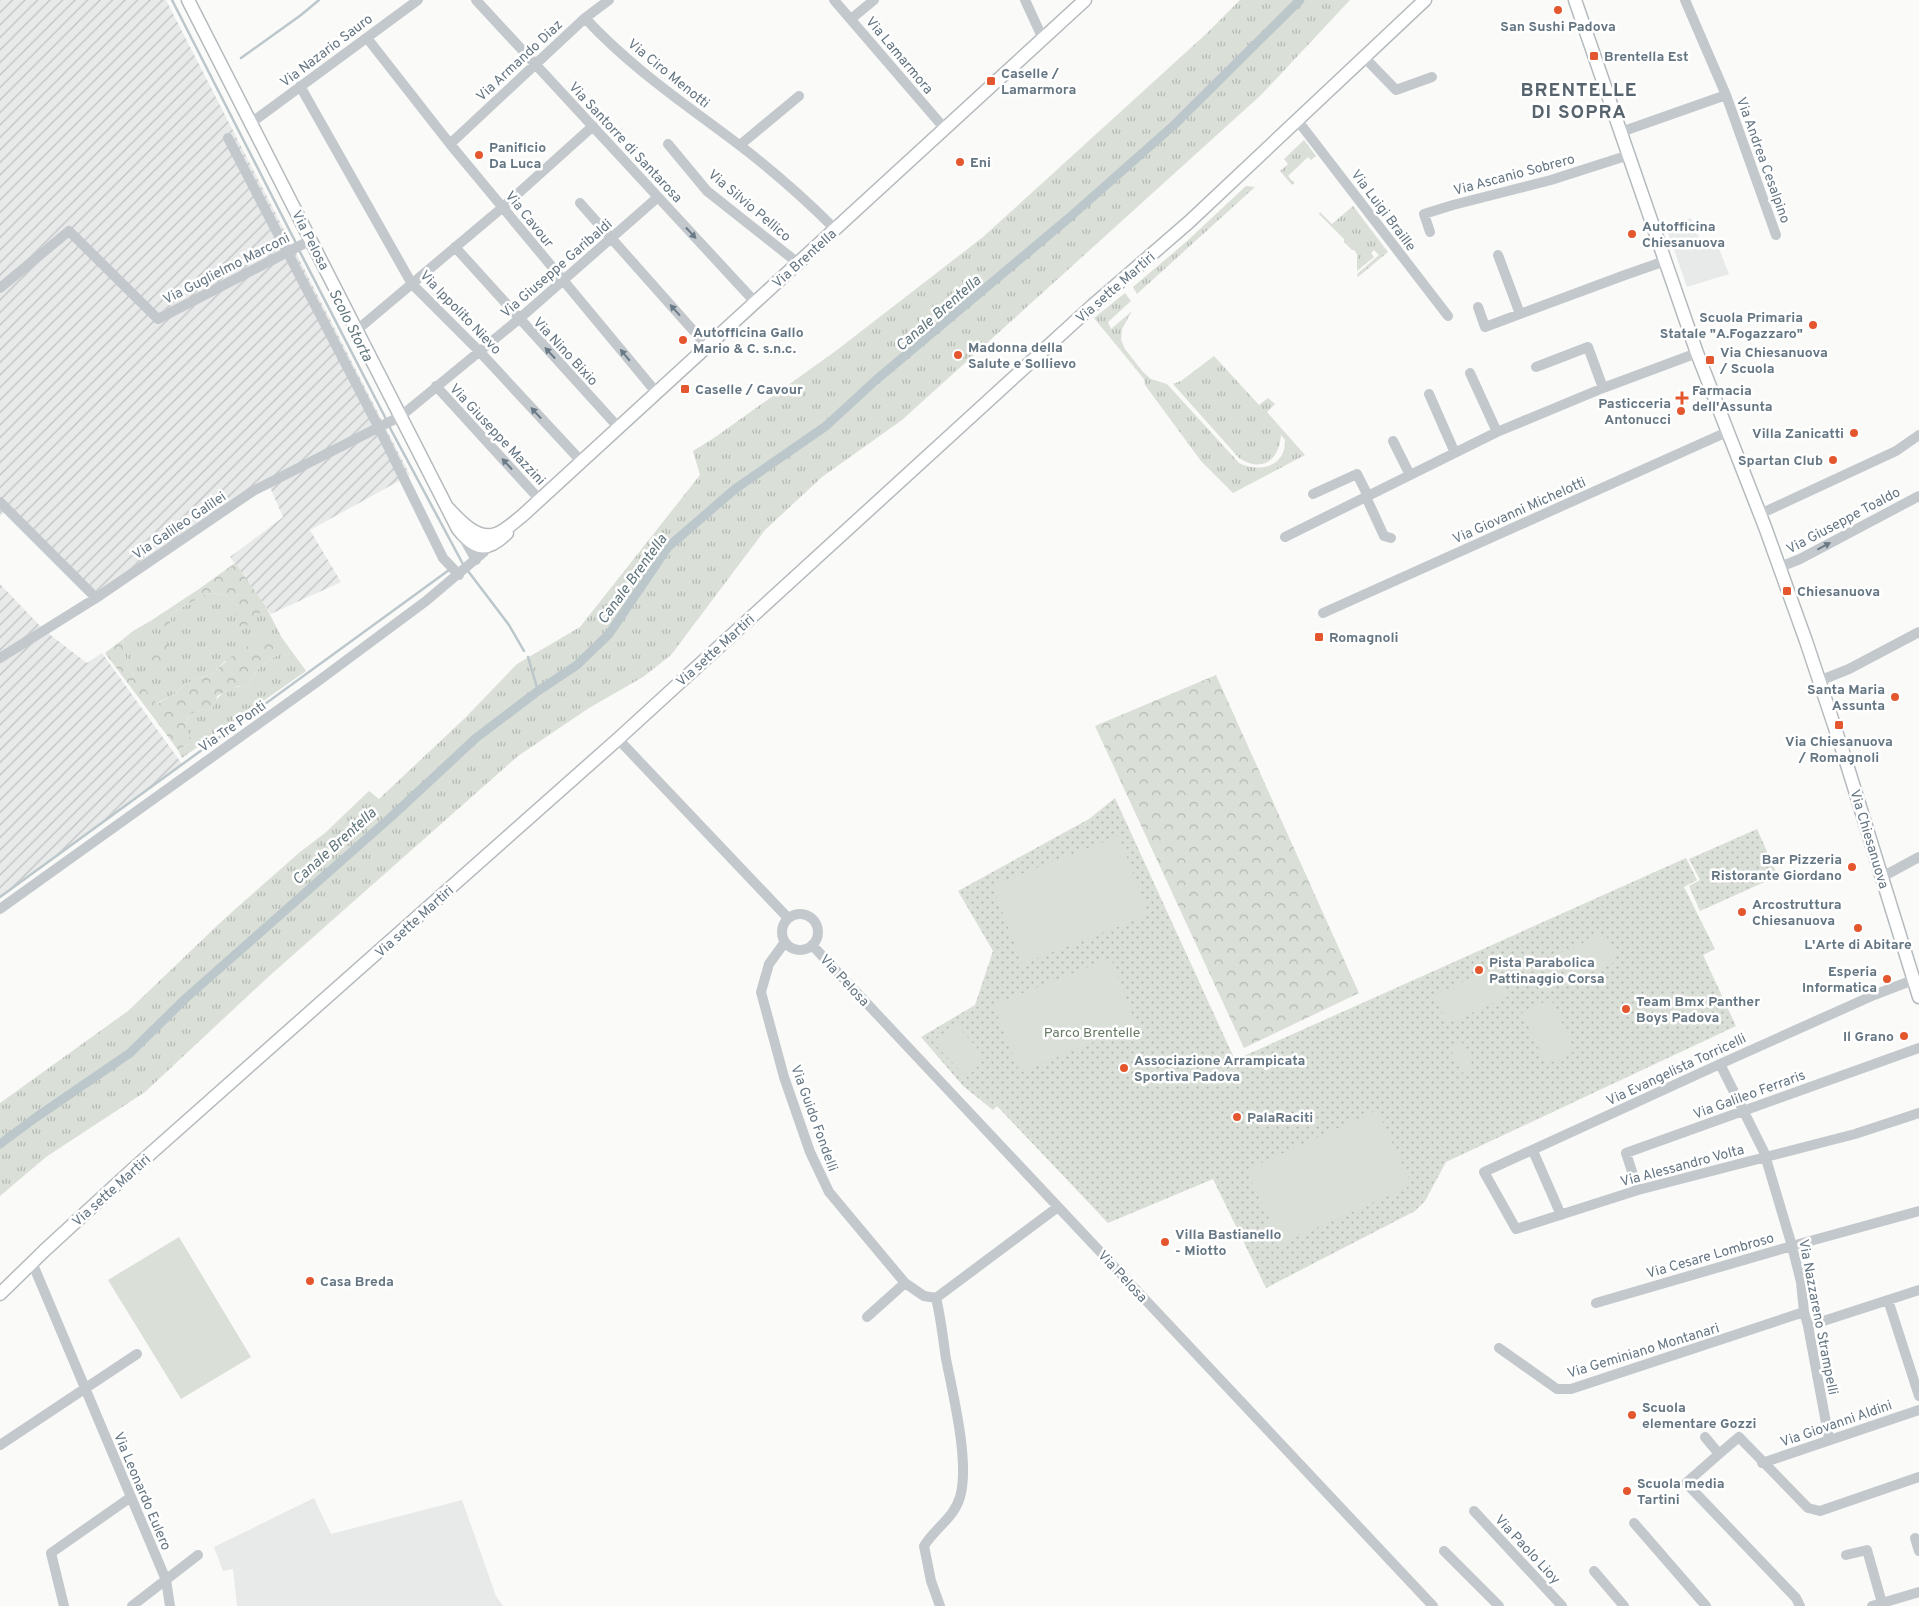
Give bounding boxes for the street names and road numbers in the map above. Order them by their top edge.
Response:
street label: Via Nazario Sauro [277,11,377,92]
street label: Via Lamarmora [862,14,936,98]
street label: Via Armando Diaz [473,17,567,105]
street label: Via Ciro Menotti [624,36,712,112]
street label: Via Santorre di Santarosa [565,79,685,207]
street label: Via Andrea Cesalpino [1732,95,1793,226]
street label: Via Ascanio Sobrero [1452,151,1577,200]
street label: Via Silvio Pellico [704,167,794,246]
street label: Via Luigi Braille [1347,167,1419,255]
street label: Via Cavour [501,188,557,252]
street label: Via Pelosa [287,208,332,273]
street label: Via Giuseppe Garibaldi [498,216,616,322]
street label: Via Brentella [769,226,841,292]
street label: Via Guglielmo Marconi [160,230,293,309]
street label: Via sette Martiri [1073,249,1159,327]
street label: Via Ippolito Nievo [416,268,504,359]
street label: Via Nino Bixio [529,314,601,390]
street label: Via Giuseppe Mazzini [445,381,548,489]
street label: Via Giovanni Michelotti [1450,474,1589,548]
street label: Via Giuseppe Toaldo [1784,484,1904,558]
street label: Via Galileo Galilei [130,489,230,564]
street label: Via sette Martiri [673,611,759,691]
street label: Via Tre Ponti [196,698,270,757]
street label: Via Chiesanuova [1845,788,1892,891]
street label: Via sette Martiri [372,882,458,962]
street label: Via Pelosa [816,952,872,1011]
street label: Via Evangelista Torricelli [1604,1030,1749,1110]
street label: Via Guido Fondelli [786,1063,841,1174]
street label: Via Galileo Ferraris [1691,1067,1808,1124]
street label: Via Alessandro Volta [1619,1142,1746,1191]
street label: Via sette Martiri [69,1151,155,1231]
street label: Via Cesare Lombroso [1645,1230,1776,1283]
street label: Via Nazzareno Strampelli [1794,1238,1841,1397]
street label: Via Pelosa [1094,1248,1150,1307]
street label: Via Geminiano Montanari [1565,1320,1722,1383]
street label: Via Giovanni Aldini [1778,1397,1895,1451]
street label: Via Leonardo Eulero [109,1430,174,1553]
street label: Via Paolo Lioy [1490,1512,1563,1588]

